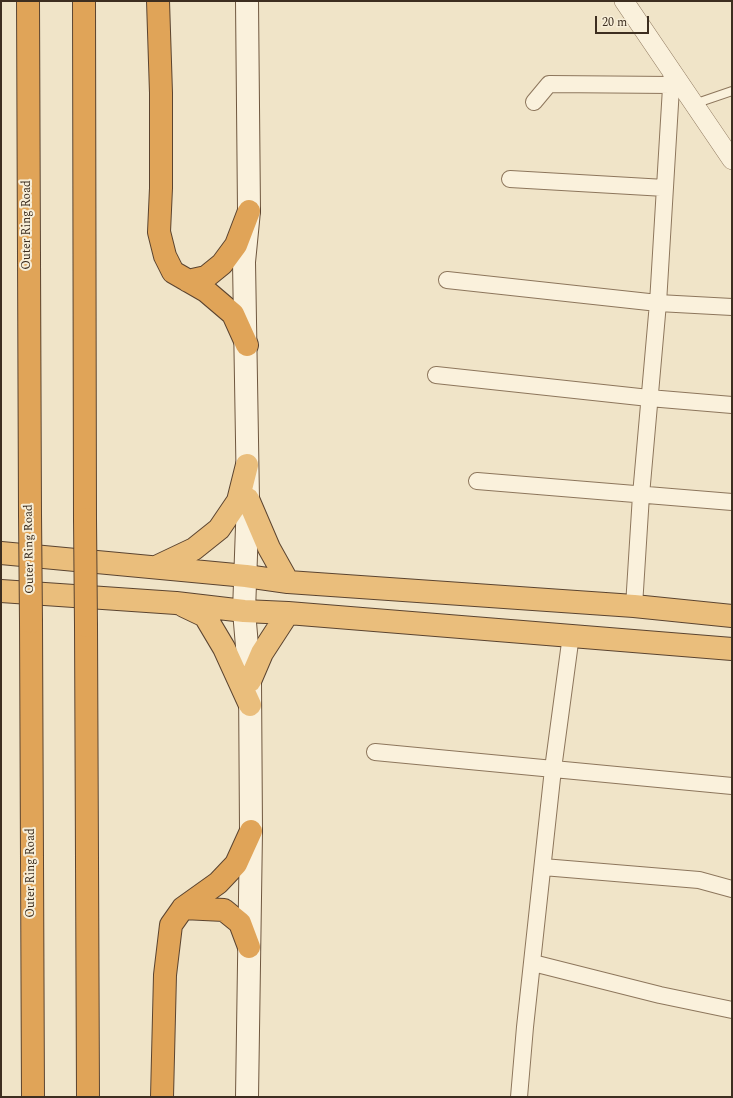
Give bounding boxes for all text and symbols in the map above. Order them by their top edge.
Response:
scale bar [597,8,651,34]
text: 20 m [602,13,627,32]
street label: Outer Ring Road [21,180,35,270]
street label: Outer Ring Road [22,504,38,594]
street label: Outer Ring Road [25,828,39,918]

